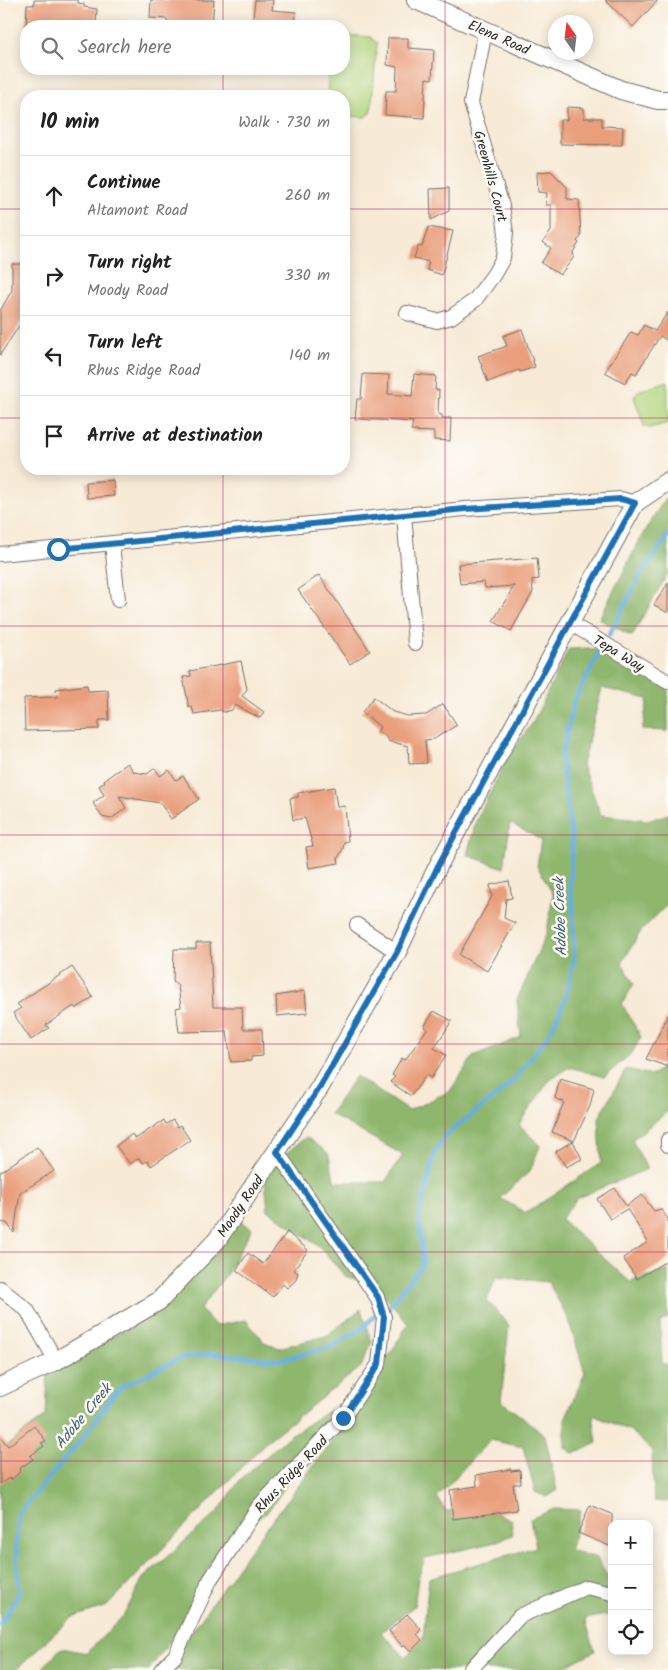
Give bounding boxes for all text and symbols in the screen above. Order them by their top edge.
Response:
street label: Elena Road [464,15,534,62]
north arrow [548,15,593,60]
search box [20,20,350,75]
text: Search here [78,33,172,63]
icon: search [38,34,66,62]
text: 10 min [40,106,100,139]
text: Walk · 730 m [238,110,330,135]
street label: Greenhills Court [467,128,513,225]
text: Continue [87,168,160,198]
icon: ahead [40,182,68,210]
text: 260 m [285,183,330,208]
text: Altamont Road [87,198,188,223]
text: Turn right [87,248,172,278]
icon: right [40,262,68,290]
text: 330 m [285,263,330,288]
text: Moody Road [87,278,168,303]
text: Turn left [87,328,162,358]
icon: left [40,342,68,370]
text: 140 m [289,343,330,368]
text: Rhus Ridge Road [87,358,200,383]
text: Arrive at destination [87,421,263,451]
icon: arrive [40,422,68,450]
route start [47,538,70,561]
street label: Tepa Way [588,630,649,678]
water label: Adobe Creek [548,875,574,957]
street label: Moody Road [212,1170,270,1242]
water label: Adobe Creek [49,1377,119,1454]
route end [332,1407,355,1430]
street label: Rhus Ridge Road [250,1430,334,1518]
map controls [608,1520,653,1655]
button: + [608,1520,653,1565]
button: − [608,1565,653,1610]
button: locate [608,1610,653,1655]

